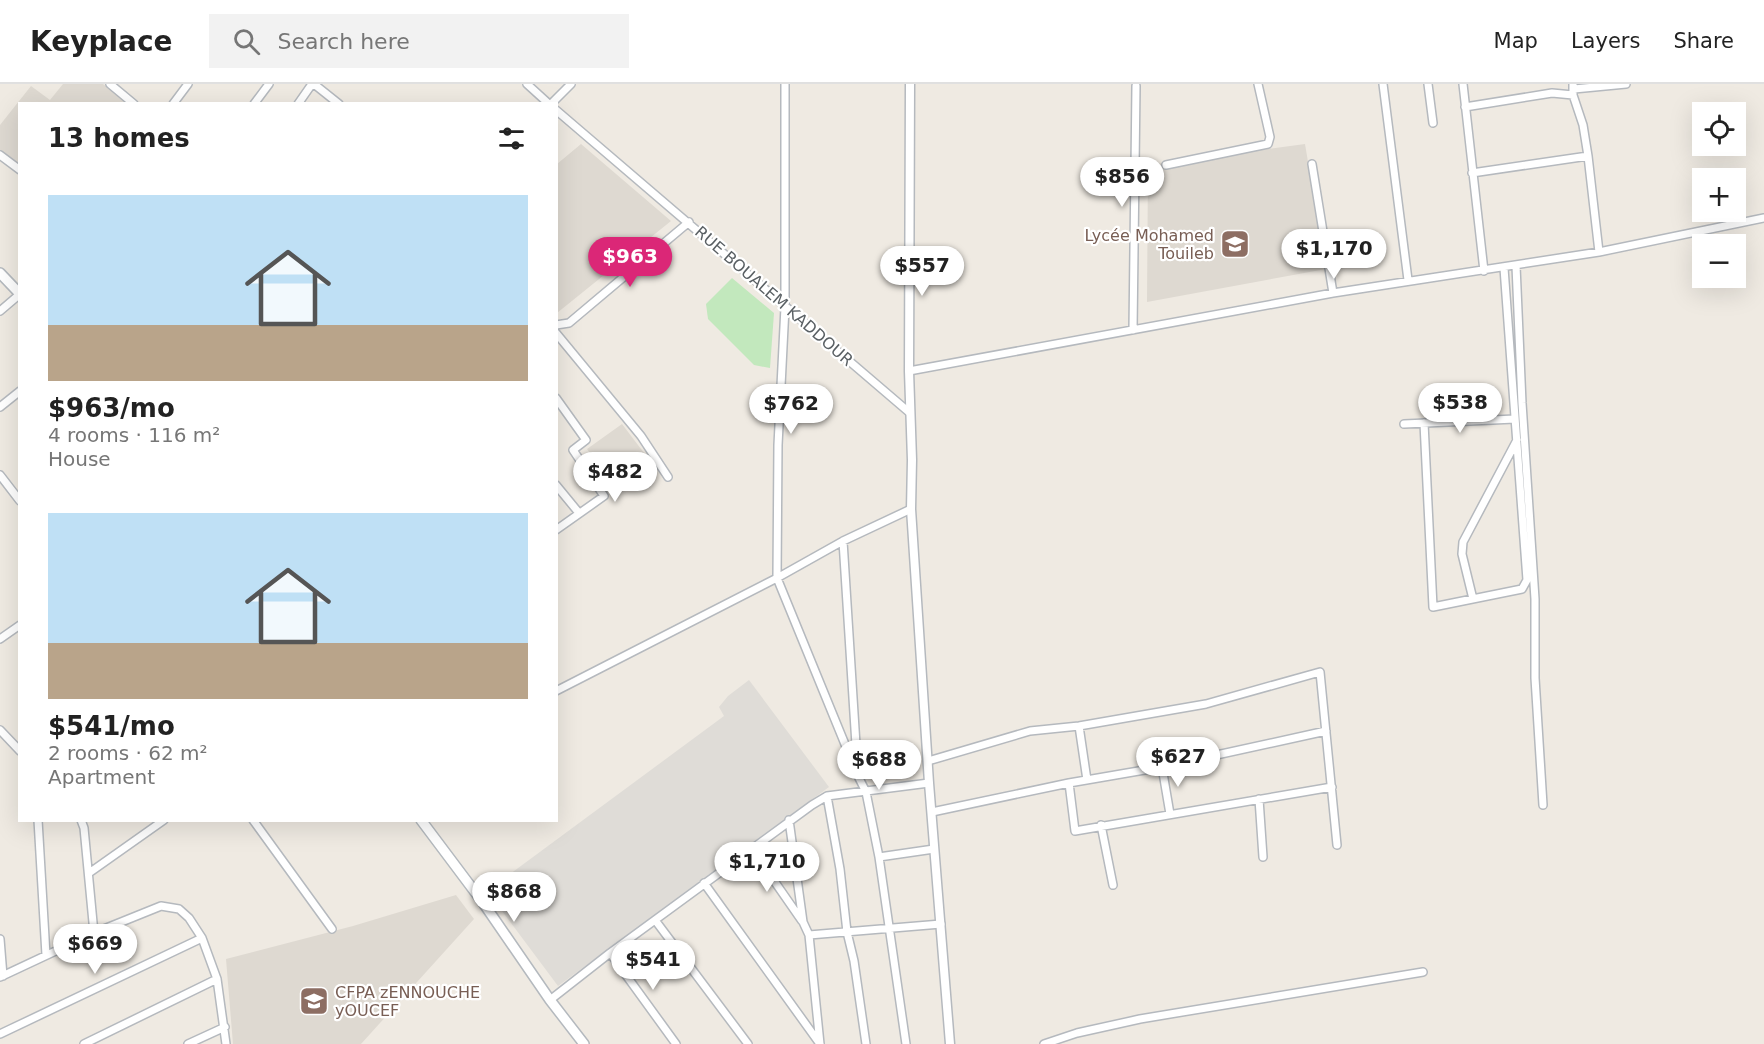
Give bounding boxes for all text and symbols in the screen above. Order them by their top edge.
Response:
search box [209,14,629,68]
text: Keyplace [30,25,173,58]
icon: search [230,25,263,58]
text: Search here [278,29,410,54]
text: Map [1494,29,1538,53]
text: Layers [1571,29,1640,53]
text: Share [1673,29,1734,53]
map controls [1692,102,1746,288]
button: locate [1692,102,1746,156]
icon: filters [495,122,528,155]
text: 13 homes [48,123,190,153]
pin: $856 [1086,157,1158,208]
text: $856 [1094,164,1150,188]
button: + [1692,168,1746,222]
street label: RUE BOUALEM KADDOUR [691,222,857,370]
place label: Lycée Mohamed Touileb [1084,226,1214,263]
school or university icon: Lycée Mohamed Touileb [1219,228,1251,260]
pin: $1,170 [1285,229,1383,280]
icon: home [234,234,342,342]
button: − [1692,234,1746,288]
text: $1,170 [1295,236,1373,260]
pin: $963 [594,237,666,288]
text: $963 [602,244,658,268]
pin: $557 [886,246,958,297]
text: $557 [894,253,950,277]
pin: $538 [1424,383,1496,434]
pin: $762 [755,384,827,435]
text: $538 [1432,390,1488,414]
text: $762 [763,391,819,415]
text: $963/mo [48,393,175,423]
text: 4 rooms · 116 m² [48,423,220,447]
text: House [48,447,111,471]
pin: $482 [579,452,651,503]
text: $482 [587,459,643,483]
icon: home [234,552,342,660]
text: $541/mo [48,711,175,741]
pin: $627 [1142,737,1214,788]
pin: $688 [843,740,915,791]
text: 2 rooms · 62 m² [48,741,208,765]
text: $627 [1150,744,1206,768]
text: $688 [851,747,907,771]
text: Apartment [48,765,155,789]
pin: $1,710 [718,842,816,893]
text: $1,710 [728,849,806,873]
pin: $868 [478,872,550,923]
text: $868 [486,879,542,903]
pin: $669 [59,924,131,975]
text: $669 [67,931,123,955]
pin: $541 [617,940,689,991]
text: $541 [625,947,681,971]
place label: CFPA zENNOUCHE yOUCEF [335,983,480,1020]
school or university icon: CFPA zENNOUCHE yOUCEF [298,985,330,1017]

